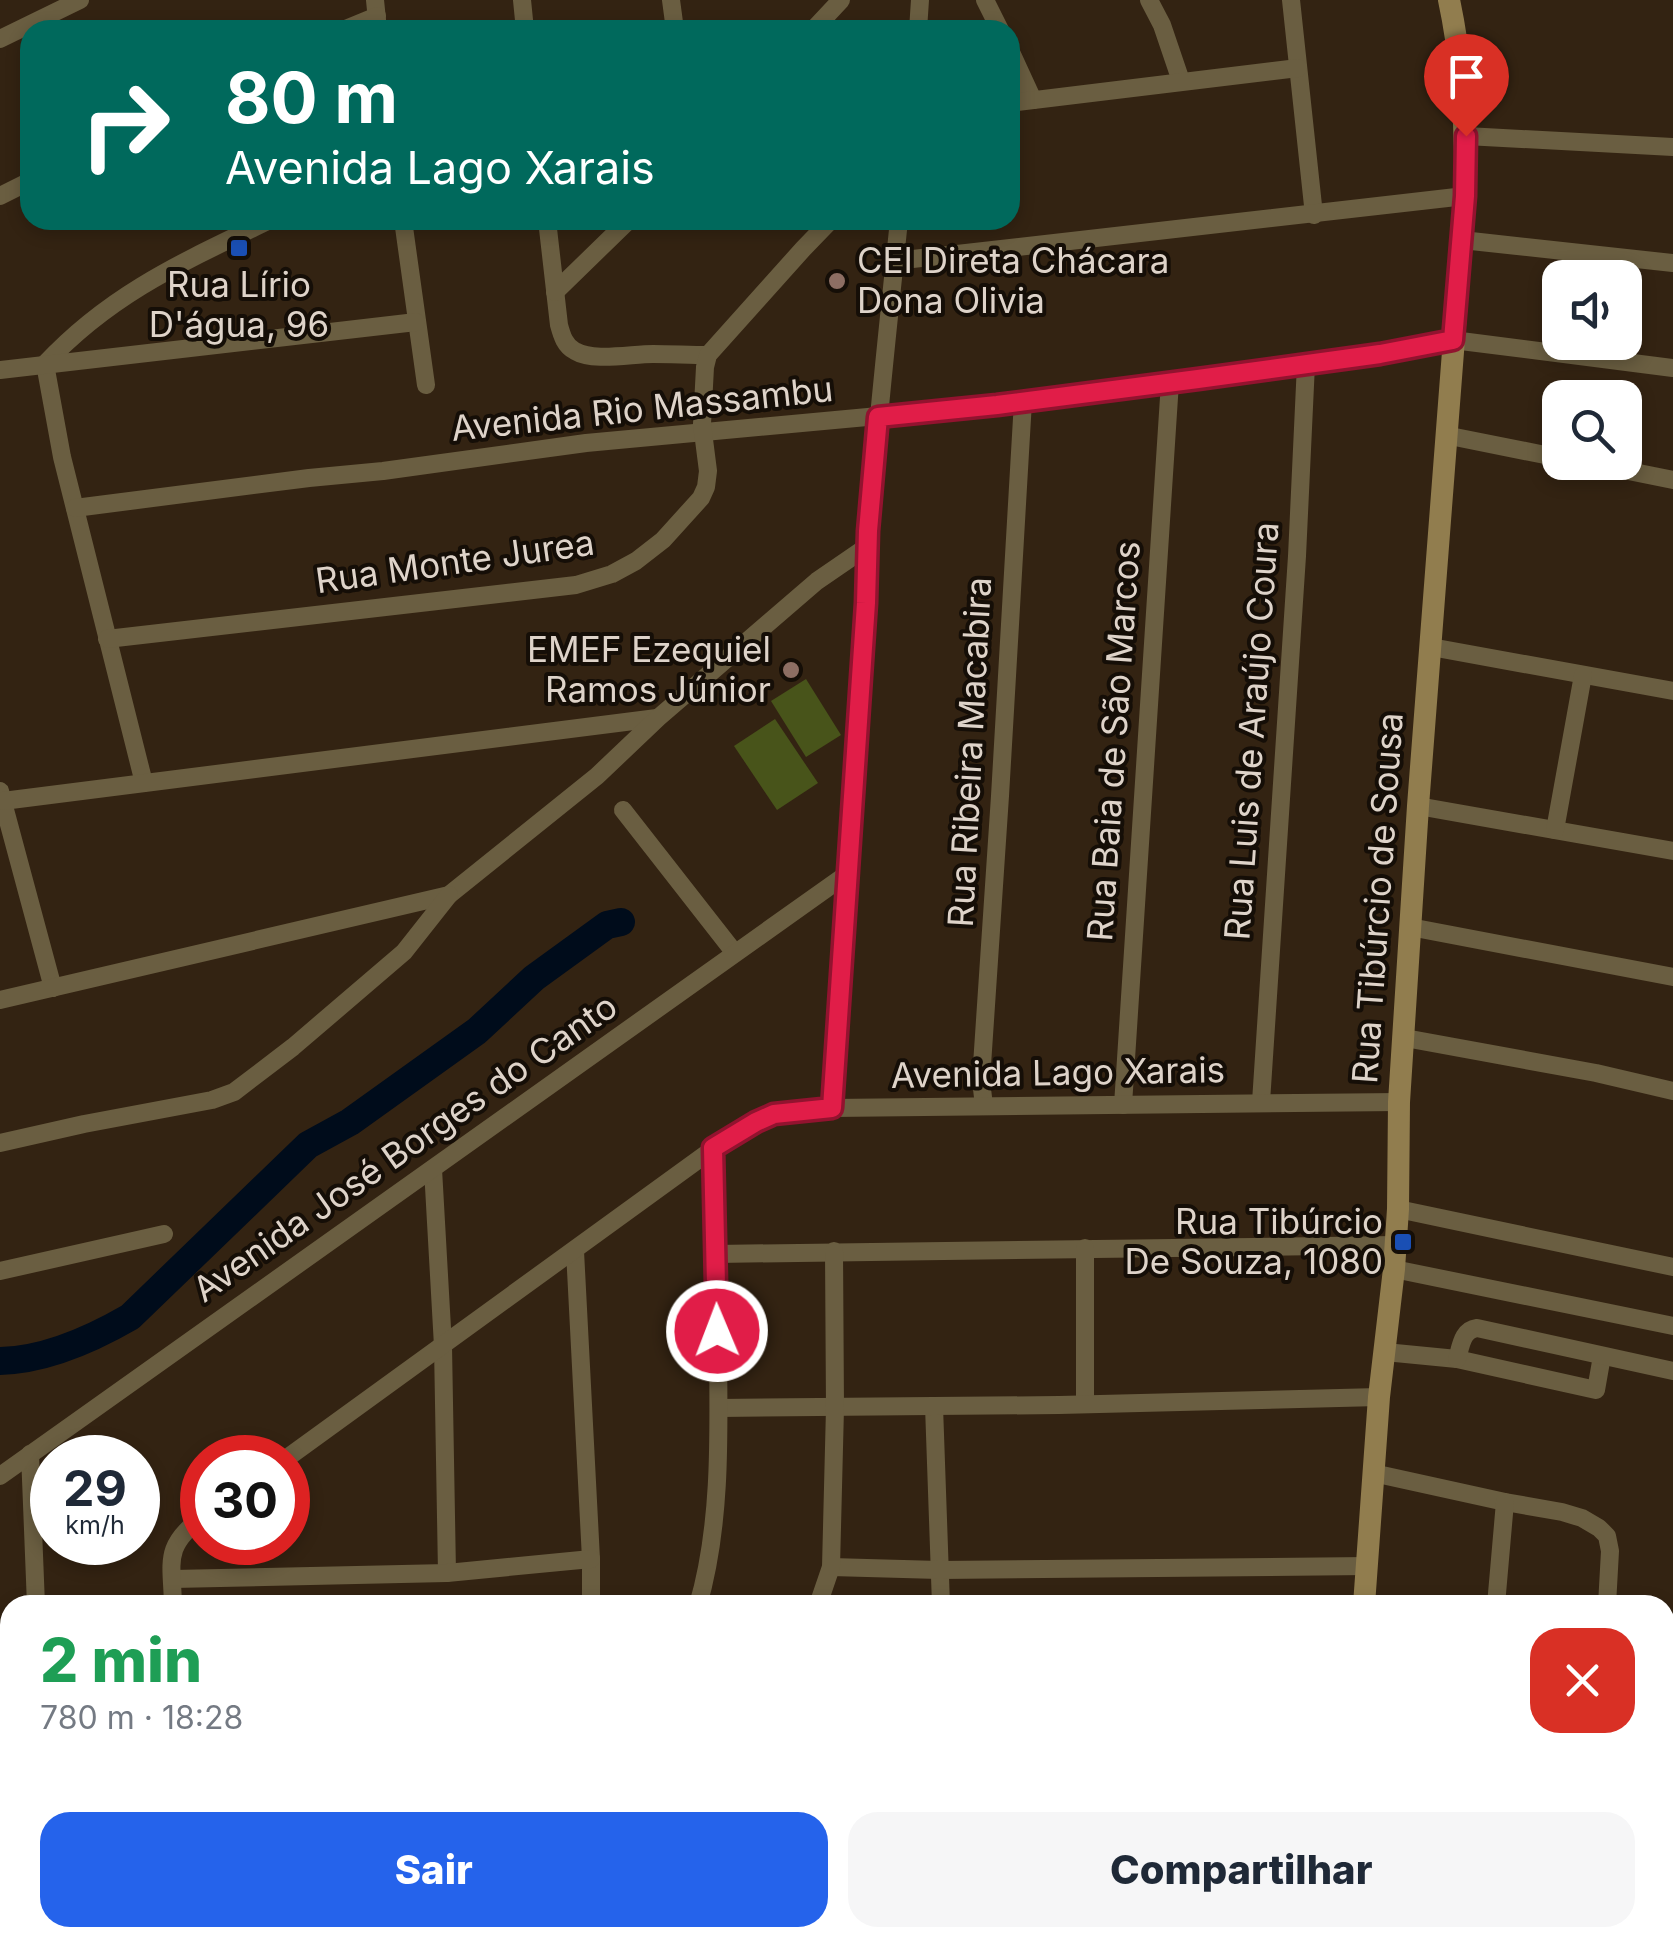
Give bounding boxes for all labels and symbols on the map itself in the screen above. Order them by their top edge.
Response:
pin [1424,34,1509,137]
marker: Rua Lírio D'água, 96 [228,237,250,259]
place label: CEI Direta Chácara Dona Olivia [857,239,1169,321]
place label: Rua Lírio D'água, 96 [149,263,329,345]
marker: CEI Direta Chácara Dona Olivia [826,270,848,292]
street label: Avenida Rio Massambu [449,367,835,449]
street label: Rua Monte Jurea [313,521,597,601]
street label: Rua Luis de Araújo Coura [1215,521,1287,941]
street label: Rua Baia de São Marcos [1078,539,1148,943]
street label: Rua Ribeira Macabira [939,576,999,928]
place label: EMEF Ezequiel Ramos Júnior [527,628,771,710]
marker: EMEF Ezequiel Ramos Júnior [780,659,802,681]
street label: Rua Tibúrcio de Sousa [1343,711,1411,1085]
street label: Avenida José Borges do Canto [184,984,624,1310]
street label: Avenida Lago Xarais [890,1048,1225,1096]
place label: Rua Tibúrcio De Souza, 1080 [1124,1200,1383,1282]
marker: Rua Tibúrcio De Souza, 1080 [1392,1231,1414,1253]
position arrow [665,1279,769,1383]
speed limit sign: 30 [180,1435,310,1565]

